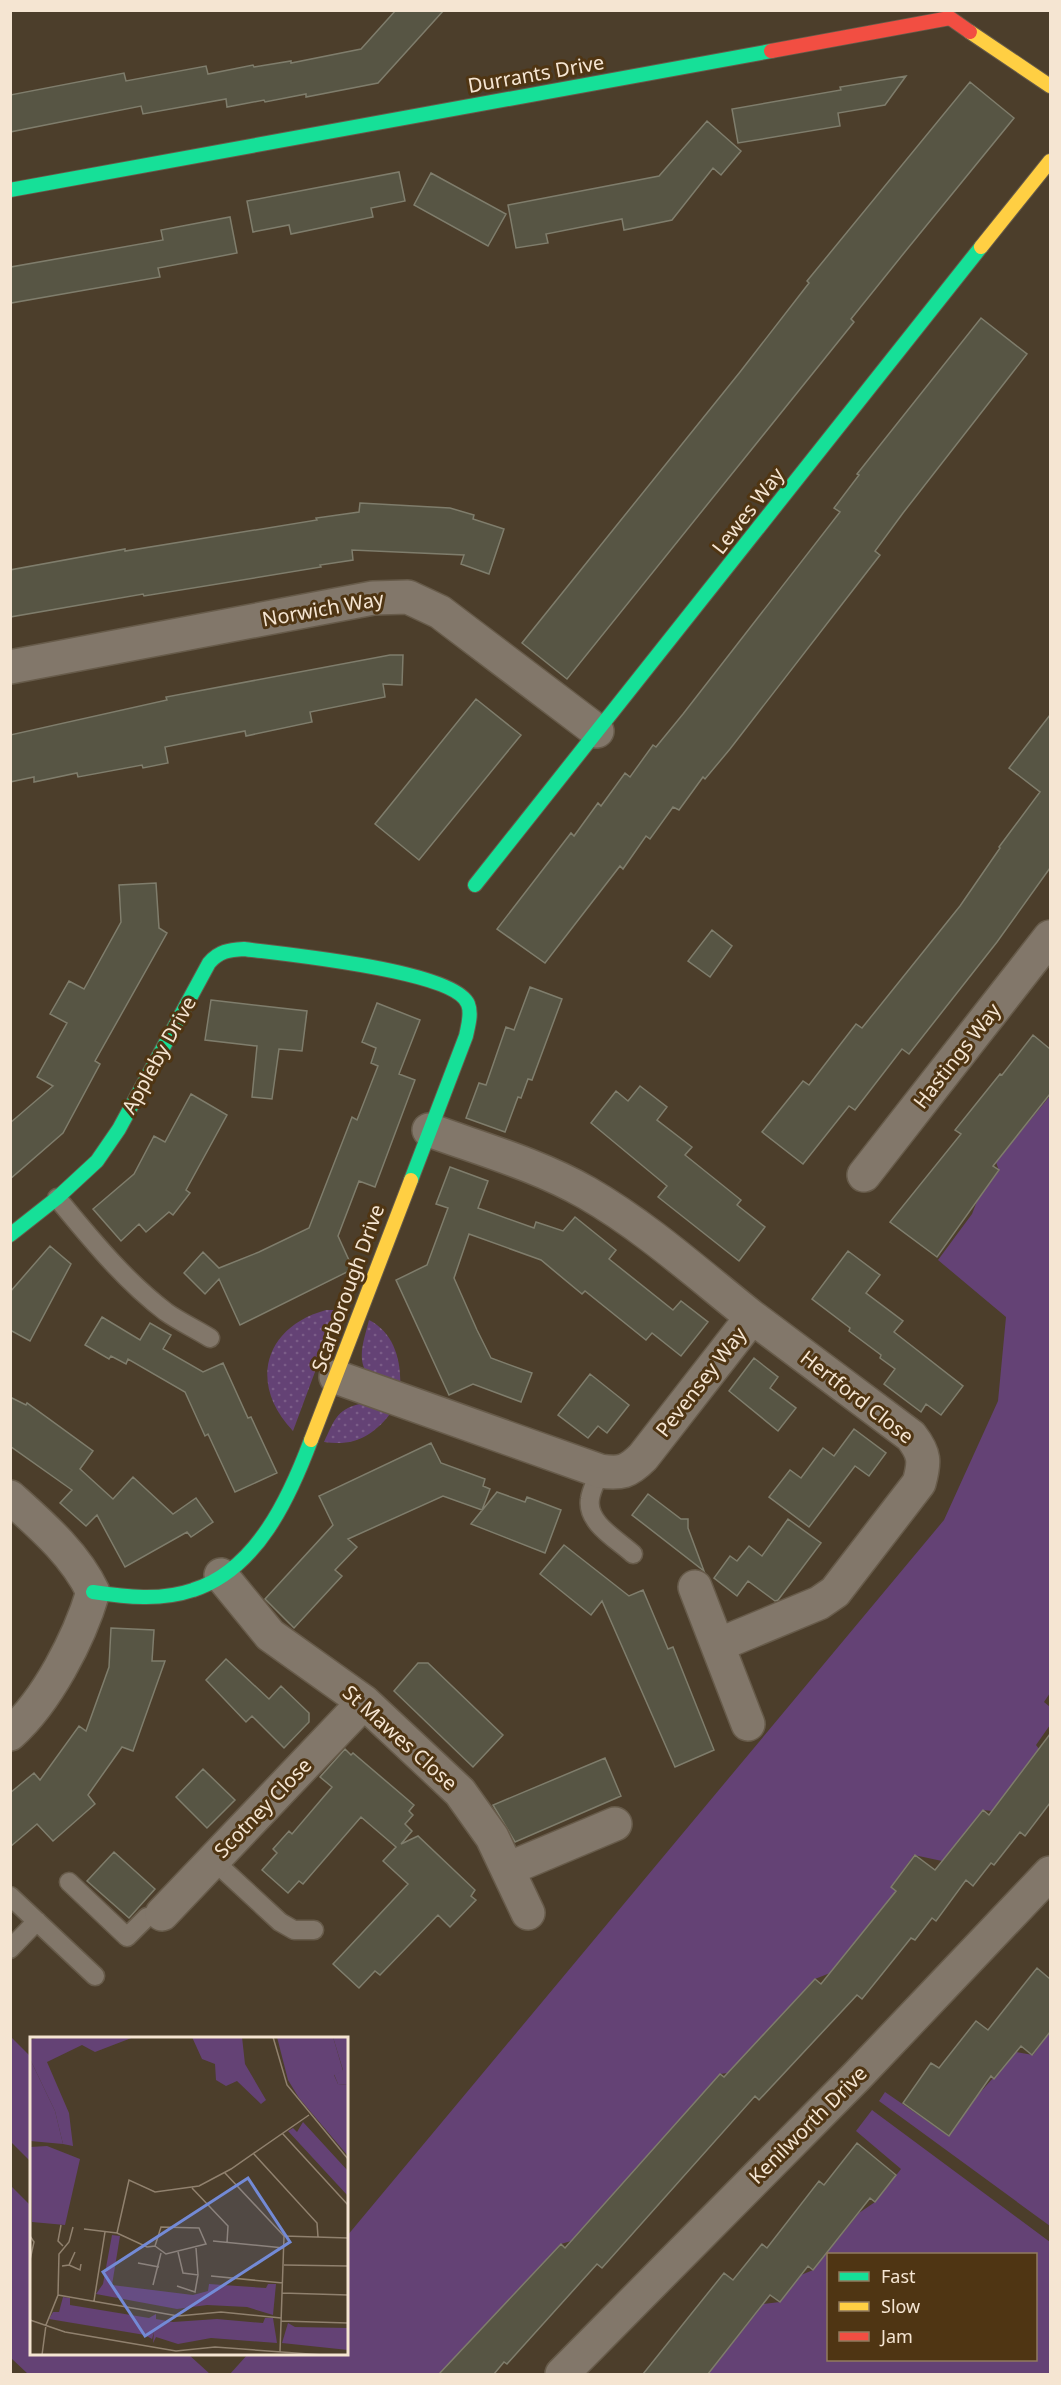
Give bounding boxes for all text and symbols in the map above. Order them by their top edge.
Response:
street label: Durrants Drive [466,48,606,99]
street label: Lewes Way [705,461,790,559]
street label: Norwich Way [260,584,387,633]
street label: Appleby Drive [115,991,202,1118]
street label: Hastings Way [907,997,1007,1114]
street label: Scarborough Drive [305,1200,390,1375]
street label: Pevensey Way [649,1321,752,1442]
street label: Hertford Close [795,1344,919,1449]
street label: St Mawes Close [337,1679,463,1796]
street label: Scotney Close [208,1752,317,1864]
inset map [30,2037,348,2355]
street label: Kenilworth Drive [743,2060,873,2190]
legend [827,2253,1037,2361]
text: Fast [881,2264,916,2288]
text: Slow [881,2294,920,2318]
text: Jam [879,2324,913,2348]

